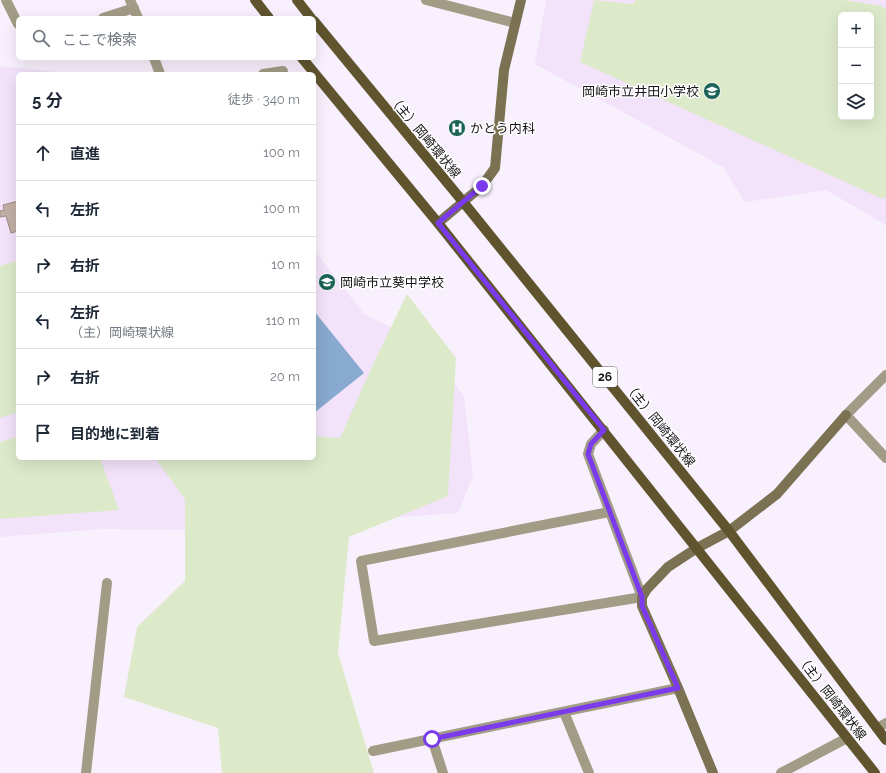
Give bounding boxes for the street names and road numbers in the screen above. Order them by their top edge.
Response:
street label: （主）岡崎環状線 [385,92,464,181]
road number: 26 [593,367,617,387]
street label: （主）岡崎環状線 [621,379,698,469]
street label: （主）岡崎環状線 [794,652,870,743]

